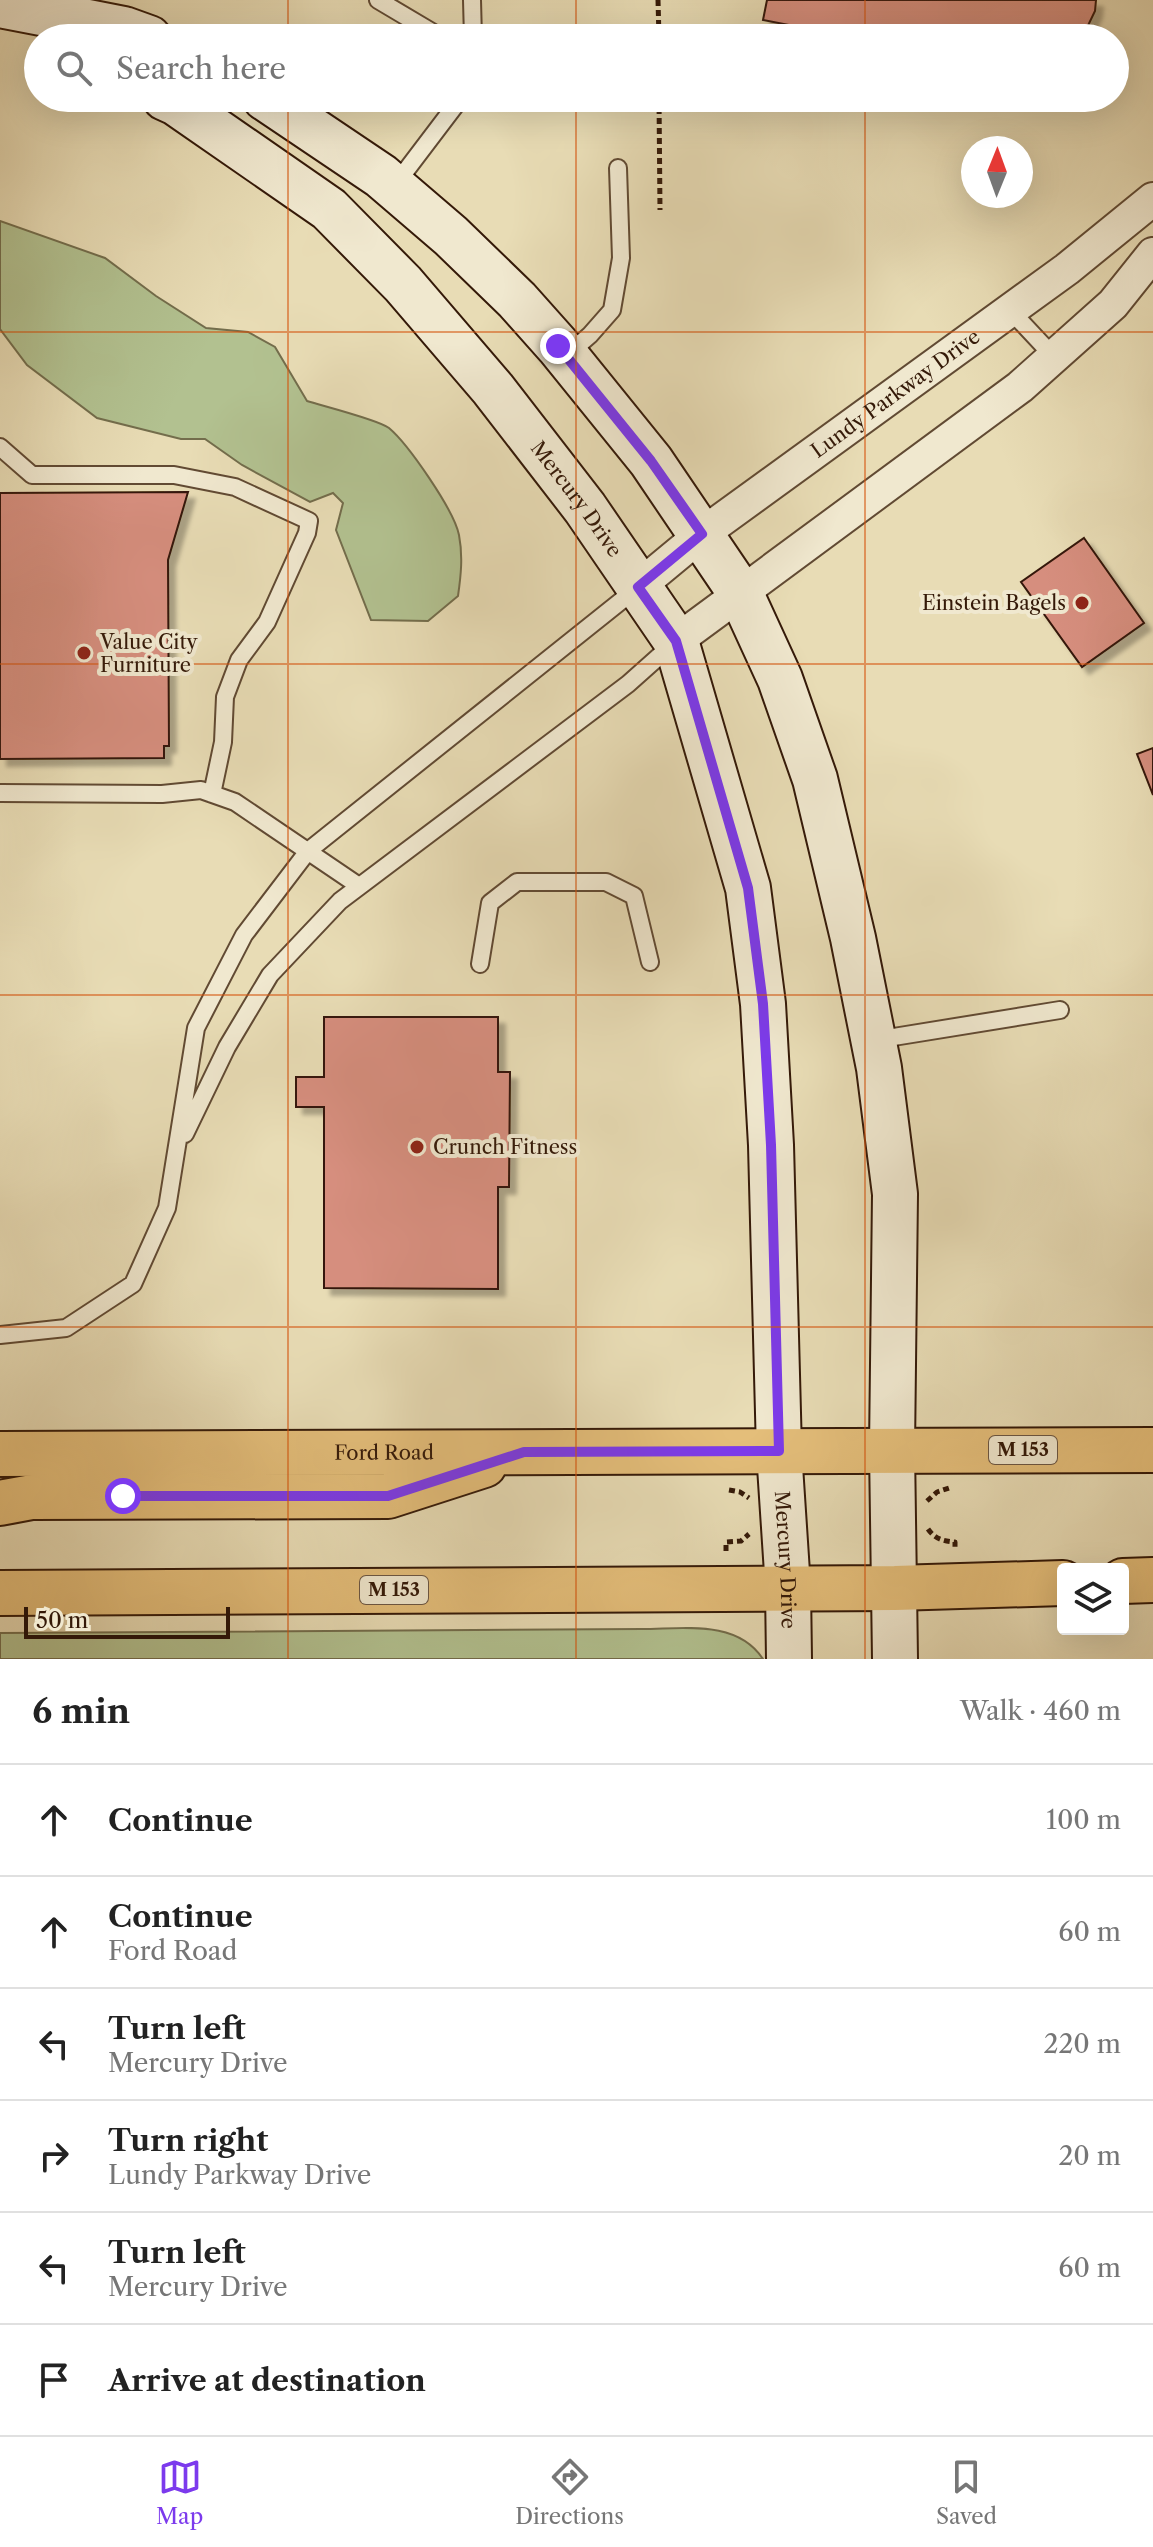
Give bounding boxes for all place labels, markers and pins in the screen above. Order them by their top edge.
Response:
place label: Einstein Bagels [922,591,1066,615]
marker: Einstein Bagels [1073,594,1091,612]
place label: Value City Furniture [99,630,199,677]
marker: Value City Furniture [75,644,93,662]
place label: Crunch Fitness [433,1135,577,1159]
marker: Crunch Fitness [408,1138,426,1156]

